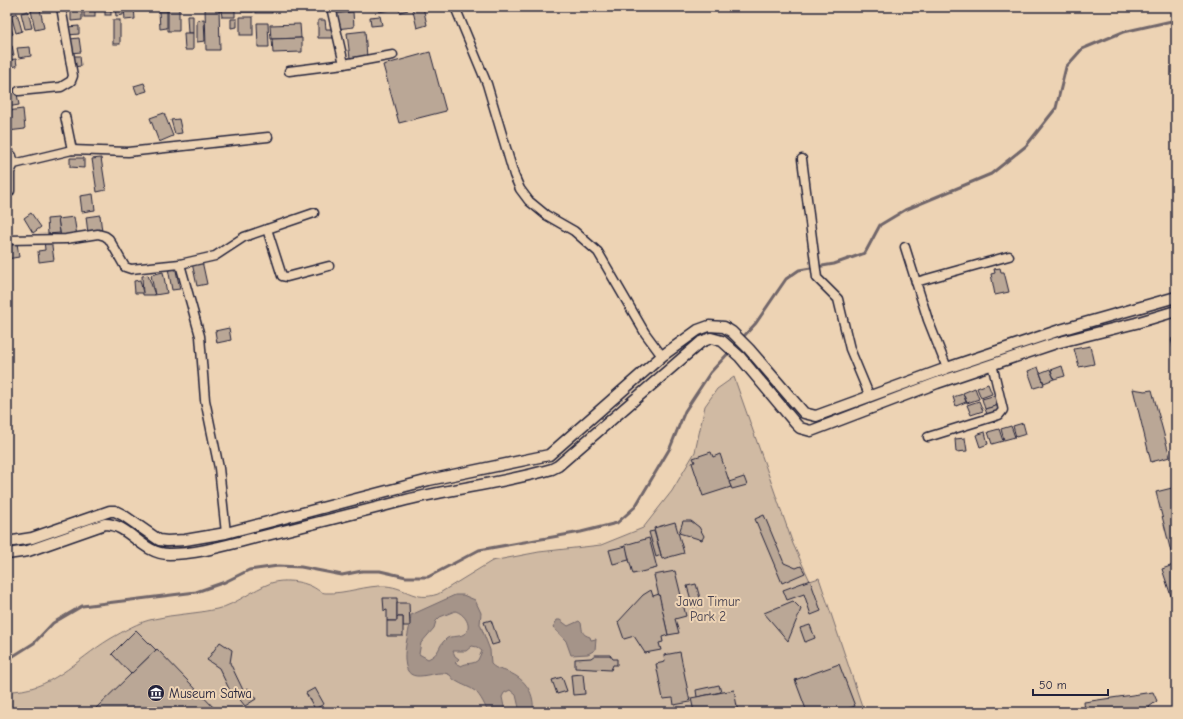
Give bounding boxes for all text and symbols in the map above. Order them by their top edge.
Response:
park label: Jawa Timur Park 2 [676,594,741,624]
scale bar [1033,671,1108,697]
text: 50 m [1039,678,1067,692]
museum icon: Museum Satwa [146,683,166,703]
place label: Museum Satwa [169,686,252,701]

